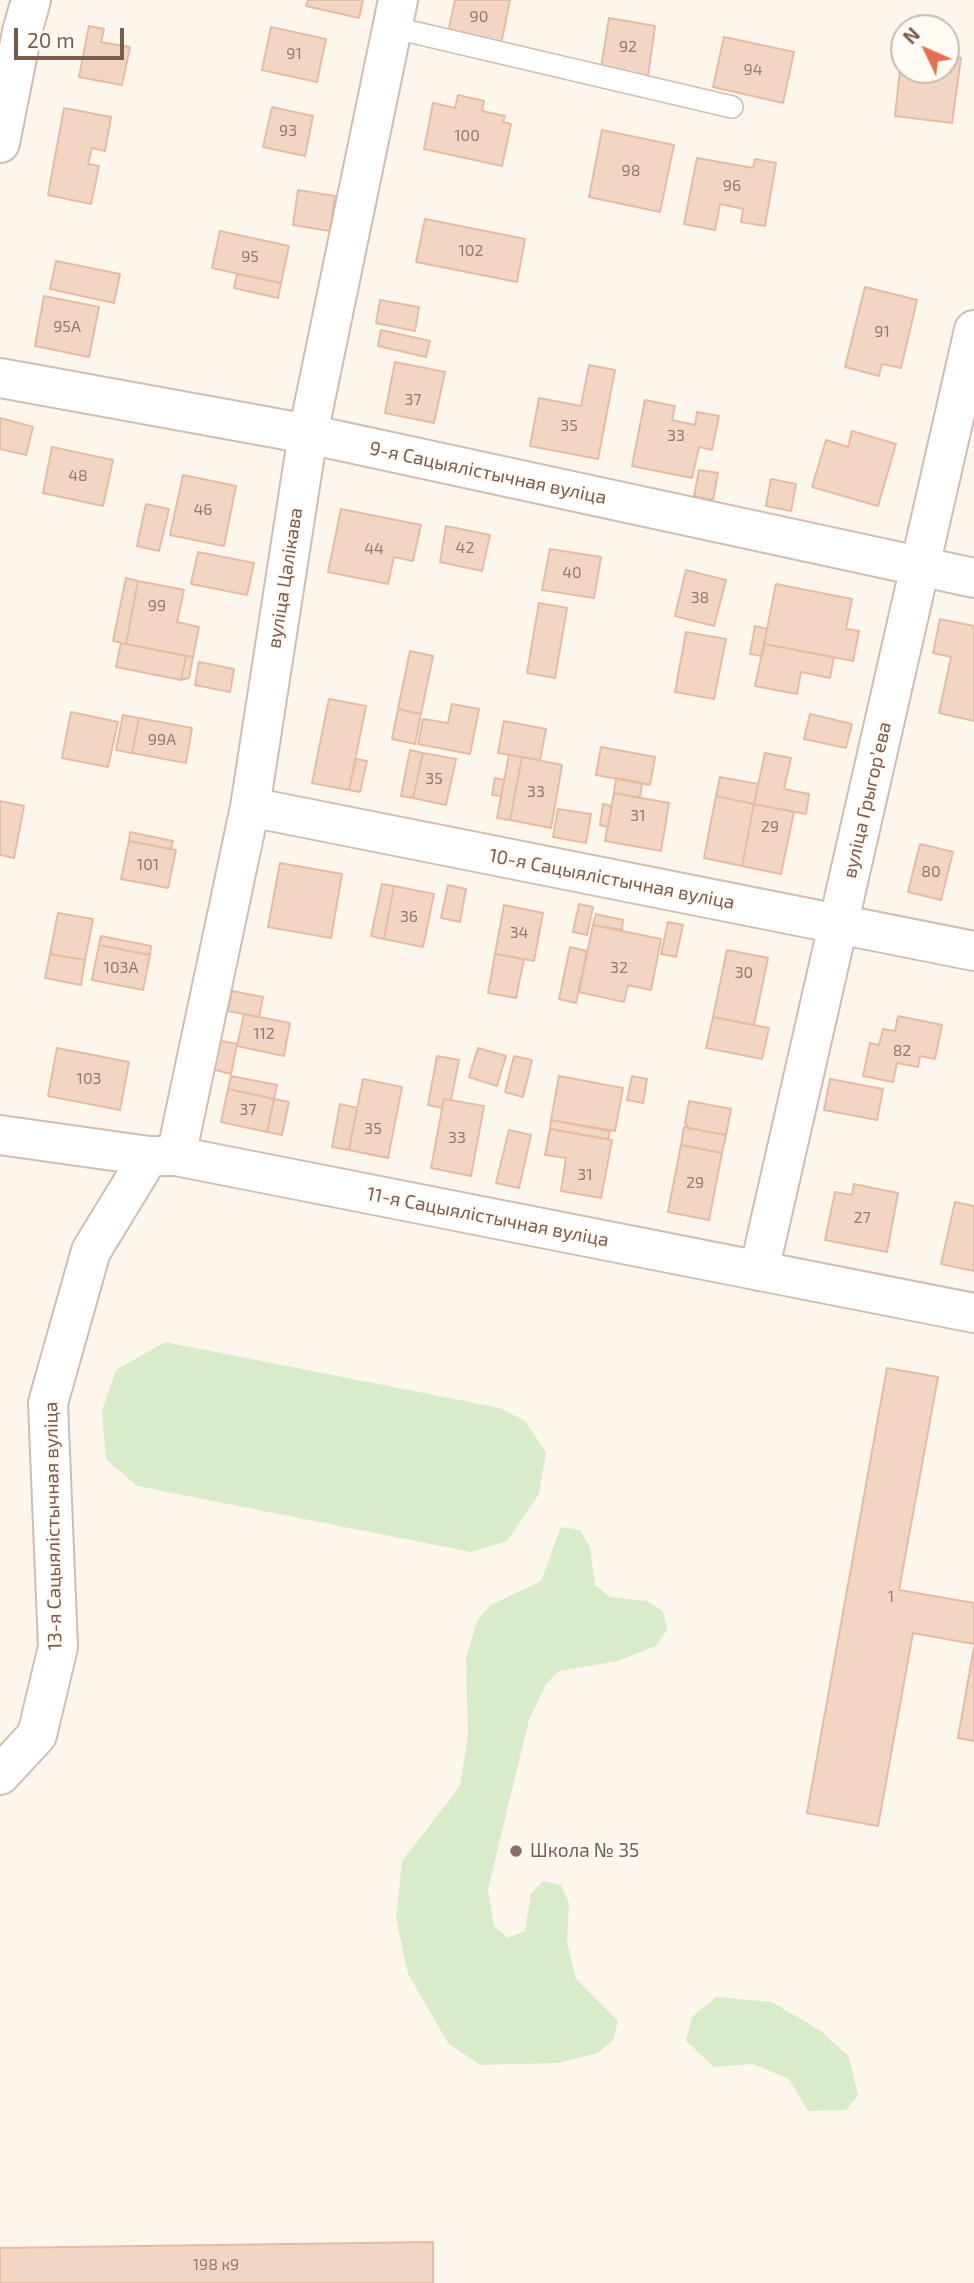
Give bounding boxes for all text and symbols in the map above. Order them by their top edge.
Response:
house number: 90 [470,7,488,27]
scale bar [18,14,128,58]
north arrow [890,14,960,84]
text: N [898,23,924,48]
text: 20 m [27,27,75,52]
house number: 92 [619,37,637,57]
house number: 91 [286,44,302,64]
house number: 94 [744,60,762,80]
house number: 93 [279,121,297,141]
house number: 100 [454,126,480,146]
house number: 98 [622,161,640,181]
house number: 96 [723,176,741,196]
house number: 102 [458,241,484,261]
house number: 95 [241,247,259,267]
house number: 95А [53,317,81,337]
house number: 91 [874,322,890,342]
house number: 37 [404,390,422,410]
house number: 35 [560,416,578,436]
house number: 33 [667,426,685,446]
street label: 9-я Сацыялістычная вуліца [367,437,609,509]
house number: 48 [68,466,88,486]
house number: 46 [194,500,212,520]
street label: вуліца Цалікава [263,506,307,650]
house number: 42 [456,538,474,558]
house number: 44 [364,539,384,559]
house number: 40 [562,563,582,583]
house number: 38 [691,588,709,608]
house number: 99 [148,596,166,616]
street label: вуліца Грыгорʼева [838,720,896,880]
house number: 99А [148,730,176,750]
house number: 35 [425,769,443,789]
house number: 33 [527,782,545,802]
house number: 31 [630,806,646,826]
house number: 29 [761,817,779,837]
street label: 10-я Сацыялістычная вуліца [487,844,737,914]
house number: 101 [137,855,159,875]
house number: 80 [921,862,941,882]
house number: 36 [400,907,418,927]
house number: 34 [510,923,528,943]
house number: 103А [104,958,138,978]
house number: 32 [610,958,628,978]
house number: 30 [735,963,753,983]
house number: 112 [253,1024,275,1044]
house number: 82 [893,1041,911,1061]
house number: 103 [77,1069,101,1089]
house number: 37 [239,1100,257,1120]
house number: 35 [364,1119,382,1139]
house number: 33 [448,1128,466,1148]
house number: 31 [577,1165,593,1185]
house number: 29 [686,1173,704,1193]
street label: 11-я Сацыялістычная вуліца [365,1182,611,1252]
house number: 27 [853,1208,871,1228]
street label: 13-я Сацыялістычная вуліца [39,1401,67,1651]
house number: 1 [888,1587,894,1607]
place label: Школа № 35 [530,1840,639,1862]
marker: Школа № 35 [508,1843,524,1859]
house number: 198 к9 [193,2255,239,2275]

